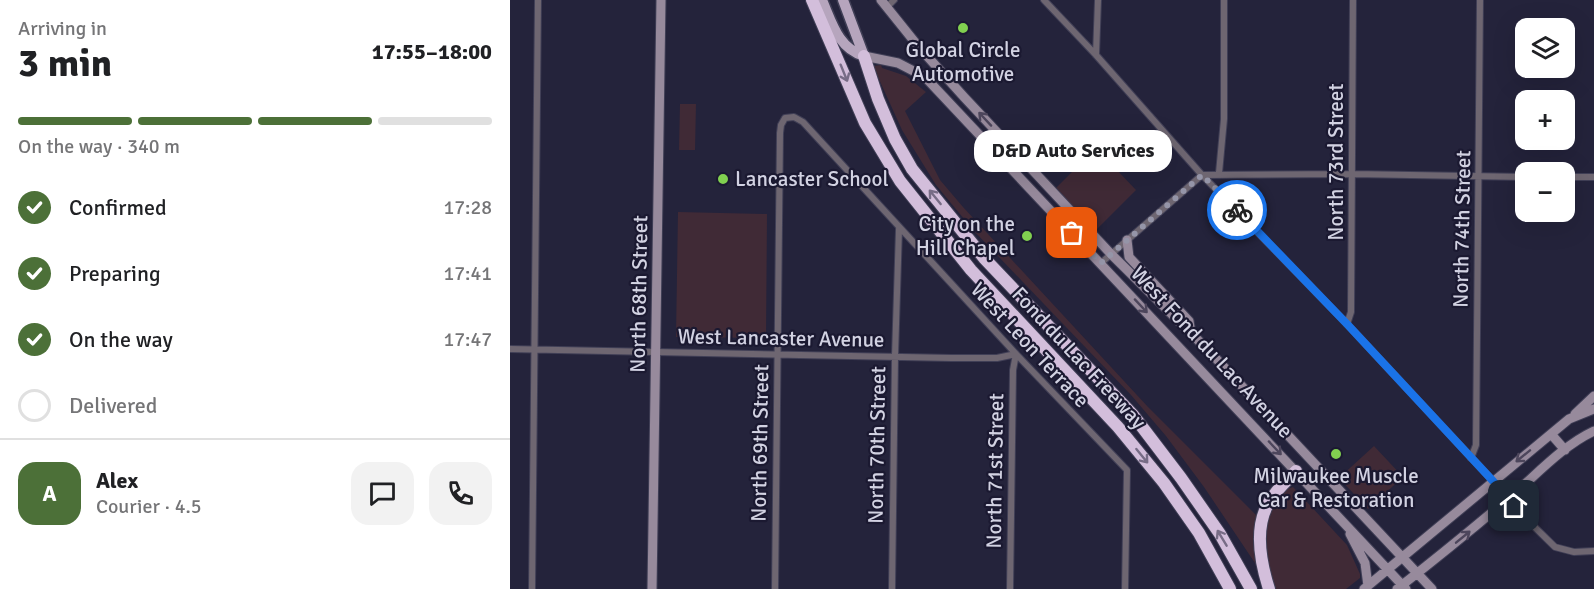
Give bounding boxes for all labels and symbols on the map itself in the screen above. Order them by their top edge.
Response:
marker: Global Circle Automotive [956,21,970,35]
place label: Global Circle Automotive [906,37,1020,87]
one-way arrow [839,63,850,82]
street label: North 73rd Street [1323,83,1349,241]
one-way arrow [978,112,992,127]
callout: D&D Auto Services [973,131,1171,173]
street label: North 74th Street [1448,150,1476,308]
place label: Lancaster School [735,166,889,192]
marker: Lancaster School [716,172,730,186]
courier [1207,180,1267,240]
one-way arrow [928,189,941,205]
pin [1046,207,1097,258]
place label: City on the Hill Chapel [916,211,1015,261]
street label: North 68th Street [625,215,653,373]
marker: City on the Hill Chapel [1020,229,1034,243]
street label: West Fond du Lac Avenue [1125,261,1299,443]
street label: West Leon Terrace [965,277,1095,413]
street label: Fond du Lac Freeway [1006,281,1152,435]
one-way arrow [1134,298,1149,313]
street label: West Lancaster Avenue [677,323,885,353]
street label: North 69th Street [746,364,774,522]
street label: North 70th Street [863,366,891,524]
street label: North 71st Street [981,393,1009,549]
one-way arrow [1268,440,1282,455]
marker: Milwaukee Muscle Car & Restoration [1329,447,1343,461]
one-way arrow [1136,448,1149,464]
one-way arrow [1516,450,1532,463]
place label: Milwaukee Muscle Car & Restoration [1253,463,1419,513]
pin [1488,480,1539,531]
one-way arrow [1216,530,1228,547]
one-way arrow [1455,530,1470,544]

